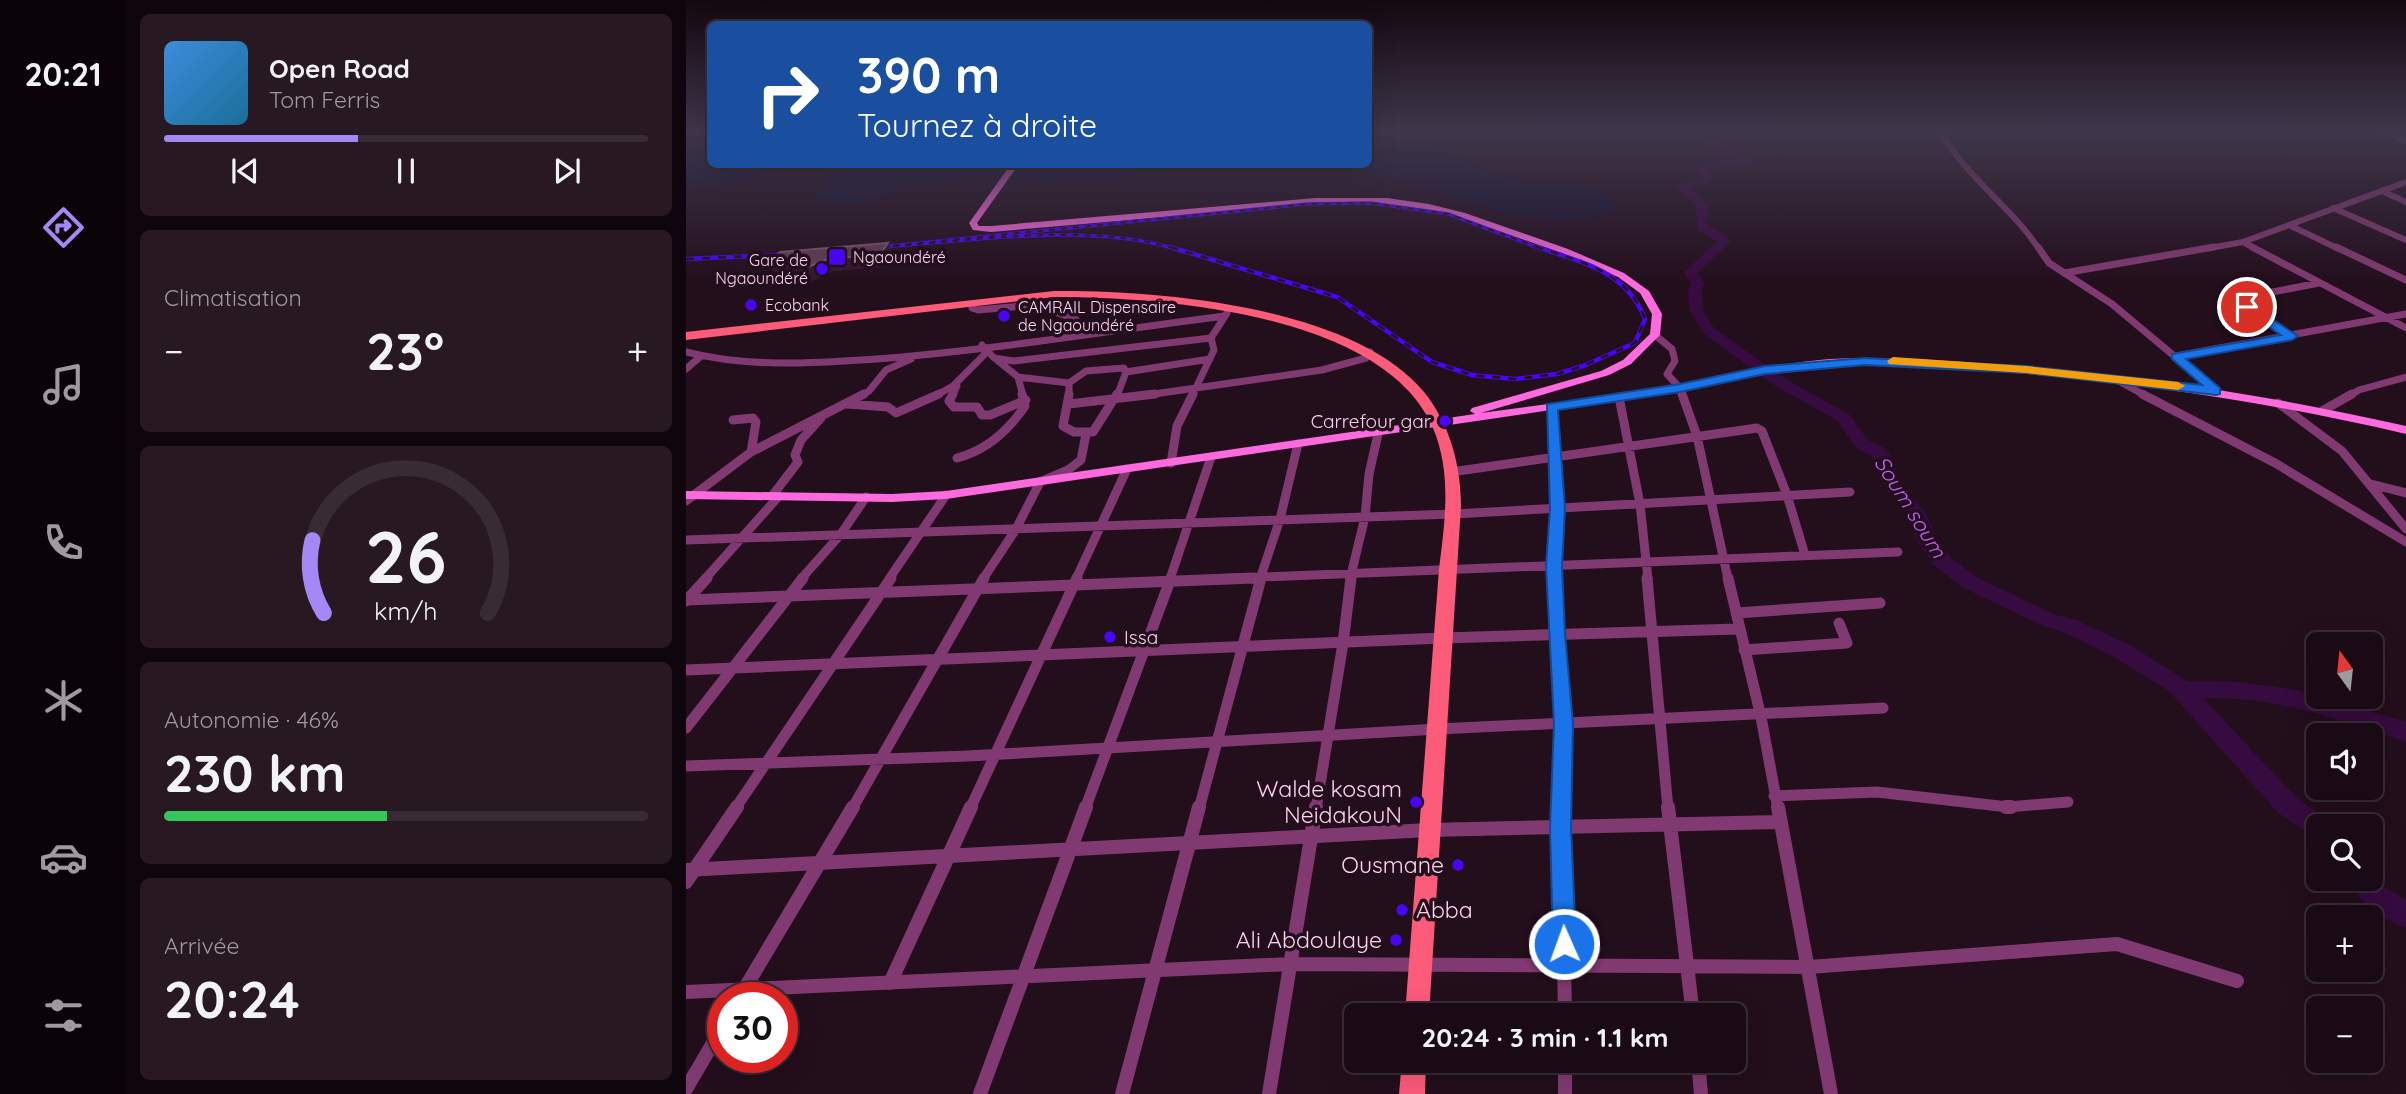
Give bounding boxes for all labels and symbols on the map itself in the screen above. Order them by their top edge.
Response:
marker: Ngaoundéré [827,247,847,267]
place label: Ngaoundéré [853,247,946,267]
place label: Gare de Ngaoundéré [715,250,808,288]
marker: Gare de Ngaoundéré [814,261,830,277]
pin [2217,277,2277,337]
place label: Ecobank [765,295,829,315]
marker: Ecobank [743,297,759,313]
place label: CAMRAIL Dispensaire de Ngaoundéré [1018,297,1176,335]
marker: CAMRAIL Dispensaire de Ngaoundéré [996,308,1012,324]
place label: Carrefour gar [1311,409,1432,433]
marker: Carrefour gar [1437,413,1453,429]
water label: Soum soum [1869,451,1953,563]
place label: Issa [1124,625,1158,649]
marker: Issa [1102,629,1118,645]
north arrow [2306,632,2384,709]
place label: Walde kosam NeidakouN [1256,774,1402,829]
marker: Walde kosam NeidakouN [1408,794,1424,810]
place label: Ousmane [1341,850,1444,879]
marker: Ousmane [1450,857,1466,873]
place label: Abba [1416,895,1473,924]
marker: Abba [1394,902,1410,918]
position arrow [1527,907,1601,981]
place label: Ali Abdoulaye [1236,925,1382,954]
marker: Ali Abdoulaye [1388,932,1404,948]
speed limit sign: 30 [707,982,798,1073]

